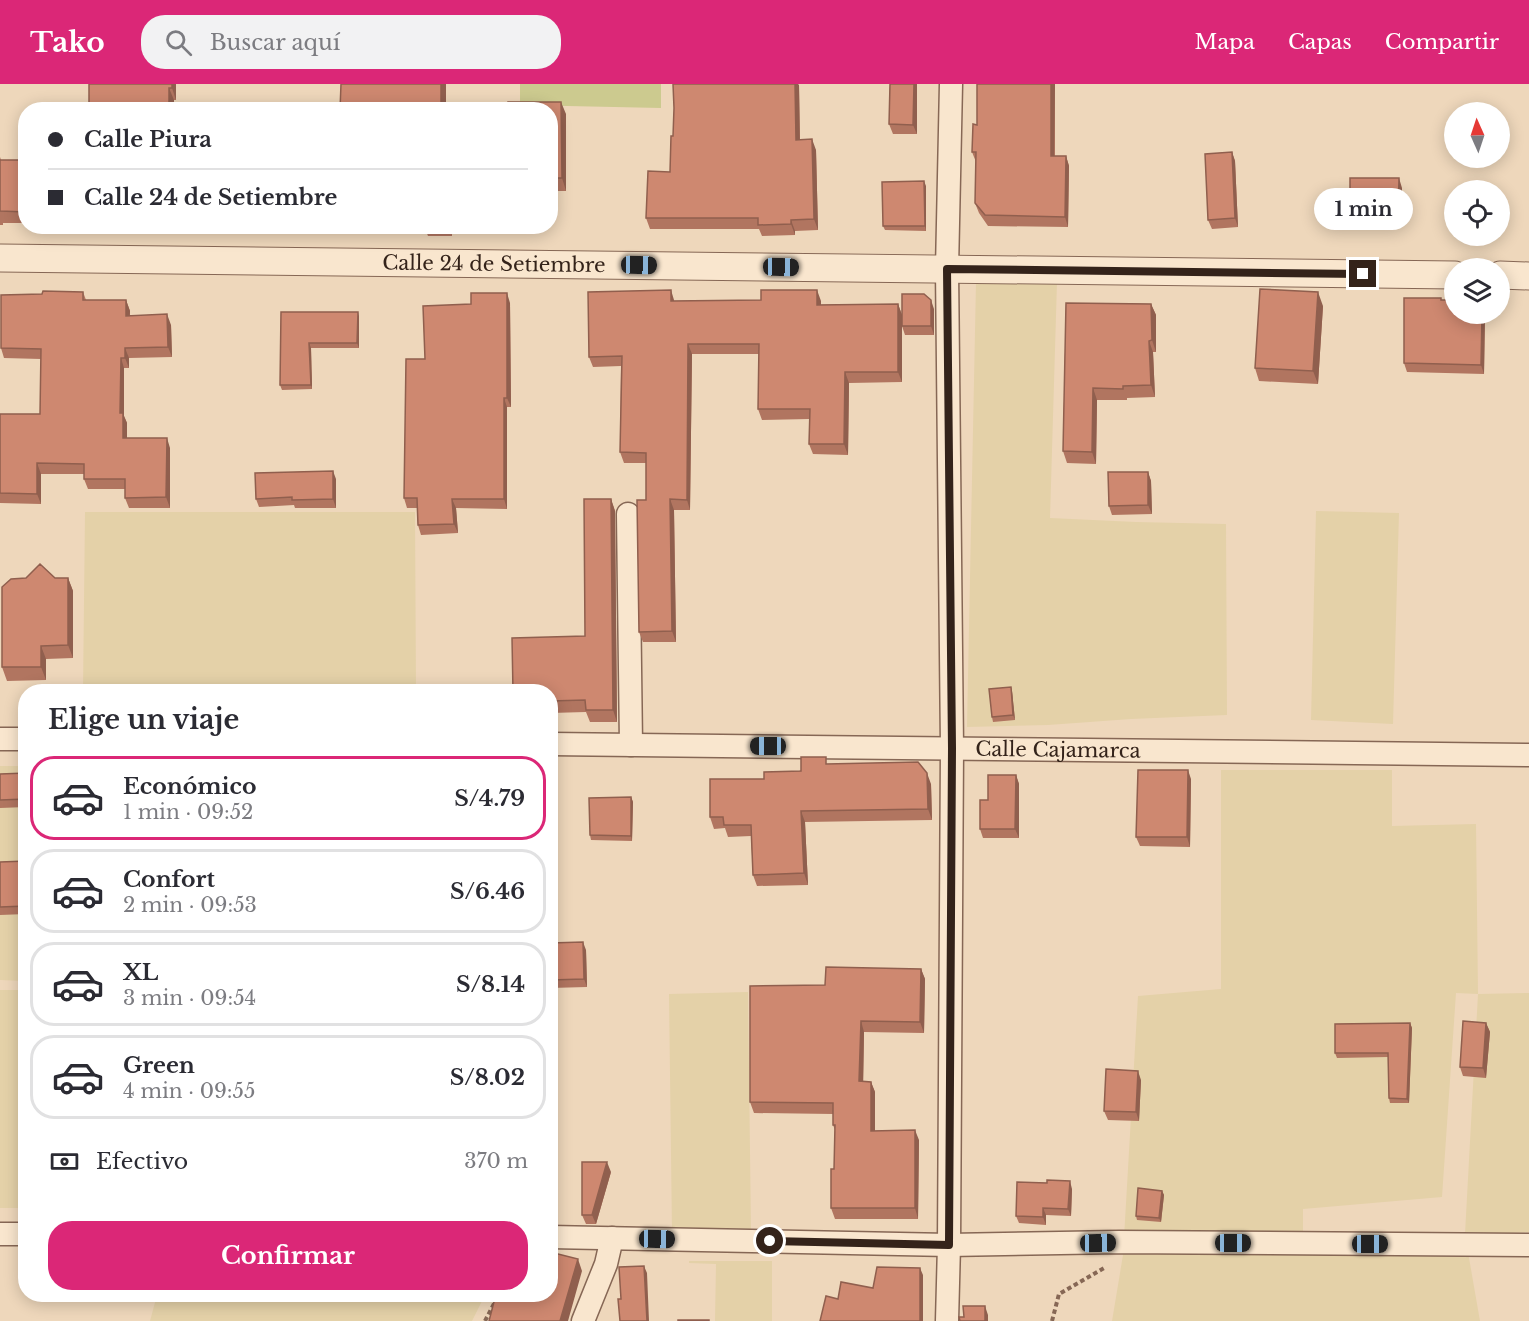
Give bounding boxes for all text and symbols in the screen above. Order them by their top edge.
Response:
search box [141,15,561,69]
text: Tako [30,25,105,60]
icon: search [162,26,195,59]
text: Buscar aquí [210,29,340,56]
text: Mapa [1195,29,1255,55]
text: Capas [1288,29,1352,55]
text: Compartir [1385,29,1499,55]
north arrow [1444,102,1510,168]
map controls [1444,102,1510,324]
text: Calle Piura [84,126,212,153]
button: locate [1444,180,1510,246]
text: Calle 24 de Setiembre [84,184,337,211]
callout: 1 min [1314,187,1412,229]
text: 1 min [1335,197,1392,221]
street label: Calle 24 de Setiembre [382,250,606,277]
car [621,256,657,274]
car [763,258,799,276]
button: layers [1444,258,1510,324]
route end [1349,260,1376,287]
text: Elige un viaje [48,703,239,736]
car [750,737,786,755]
street label: Calle Cajamarca [975,737,1142,763]
icon: car [51,771,105,825]
text: Económico [123,773,256,800]
text: S/4.79 [454,785,525,812]
text: 1 min · 09:52 [123,800,253,824]
icon: car [51,864,105,918]
text: Confort [123,866,215,893]
text: S/6.46 [450,878,525,905]
text: 2 min · 09:53 [123,893,257,917]
icon: car [51,957,105,1011]
text: XL [123,959,158,986]
text: S/8.14 [456,971,525,998]
text: 3 min · 09:54 [123,986,256,1010]
icon: car [51,1050,105,1104]
text: Green [123,1052,195,1079]
text: S/8.02 [450,1064,525,1091]
text: 4 min · 09:55 [123,1079,255,1103]
icon: cash [48,1145,81,1178]
text: Efectivo [96,1148,188,1175]
text: 370 m [464,1149,528,1173]
button: Confirmar [48,1221,528,1290]
route start [756,1227,783,1254]
car [639,1230,675,1248]
car [1080,1234,1116,1252]
car [1215,1234,1251,1252]
car [1352,1235,1388,1253]

